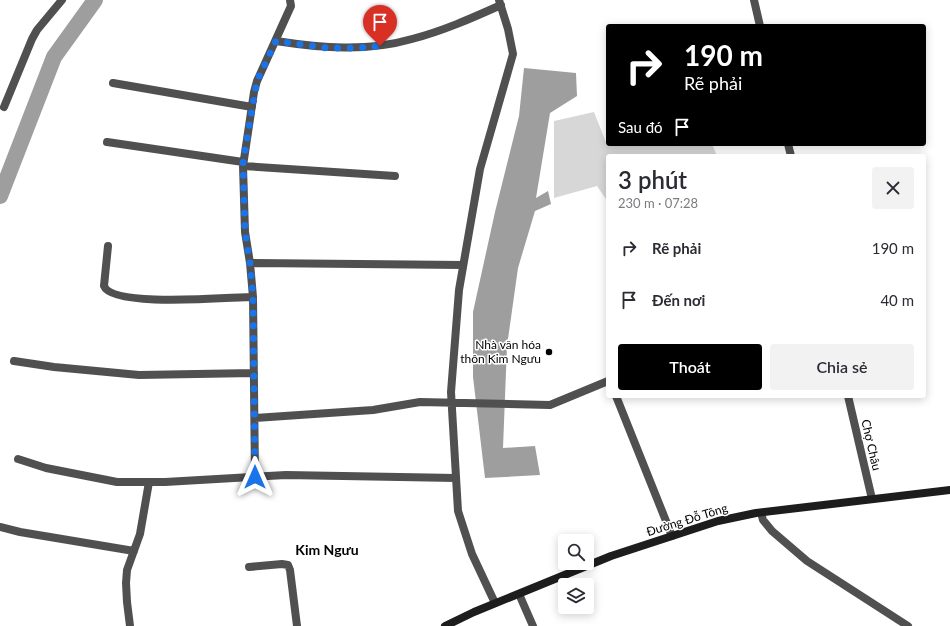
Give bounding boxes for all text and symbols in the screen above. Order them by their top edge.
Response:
pin [363,5,397,46]
icon: arrive [369,11,391,33]
text: 190 m [684,38,763,72]
icon: right [618,40,670,92]
text: Rẽ phải [684,72,742,94]
icon: arrive [671,116,693,138]
text: Sau đó [618,118,663,136]
text: 3 phút [618,165,687,194]
button: close [872,167,914,209]
text: 230 m · 07:28 [618,195,698,211]
icon: right [618,237,640,259]
text: Rẽ phải [652,239,701,257]
text: 190 m [872,239,914,257]
icon: arrive [618,289,640,311]
text: Đến nơi [652,291,705,309]
text: 40 m [880,291,914,309]
place label: Nhà văn hóa thôn Kim Ngưu [460,337,541,366]
button: Thoát [618,344,762,390]
button: Chia sẻ [770,344,914,390]
marker: Nhà văn hóa thôn Kim Ngưu [544,347,554,357]
street label: Chợ Châu [858,418,885,472]
position arrow [234,456,276,498]
street label: Đường Đỗ Tông [644,500,729,539]
map controls [558,534,594,614]
button: search [558,534,594,570]
district label: Kim Ngưu [295,541,359,558]
button: layers [558,578,594,614]

